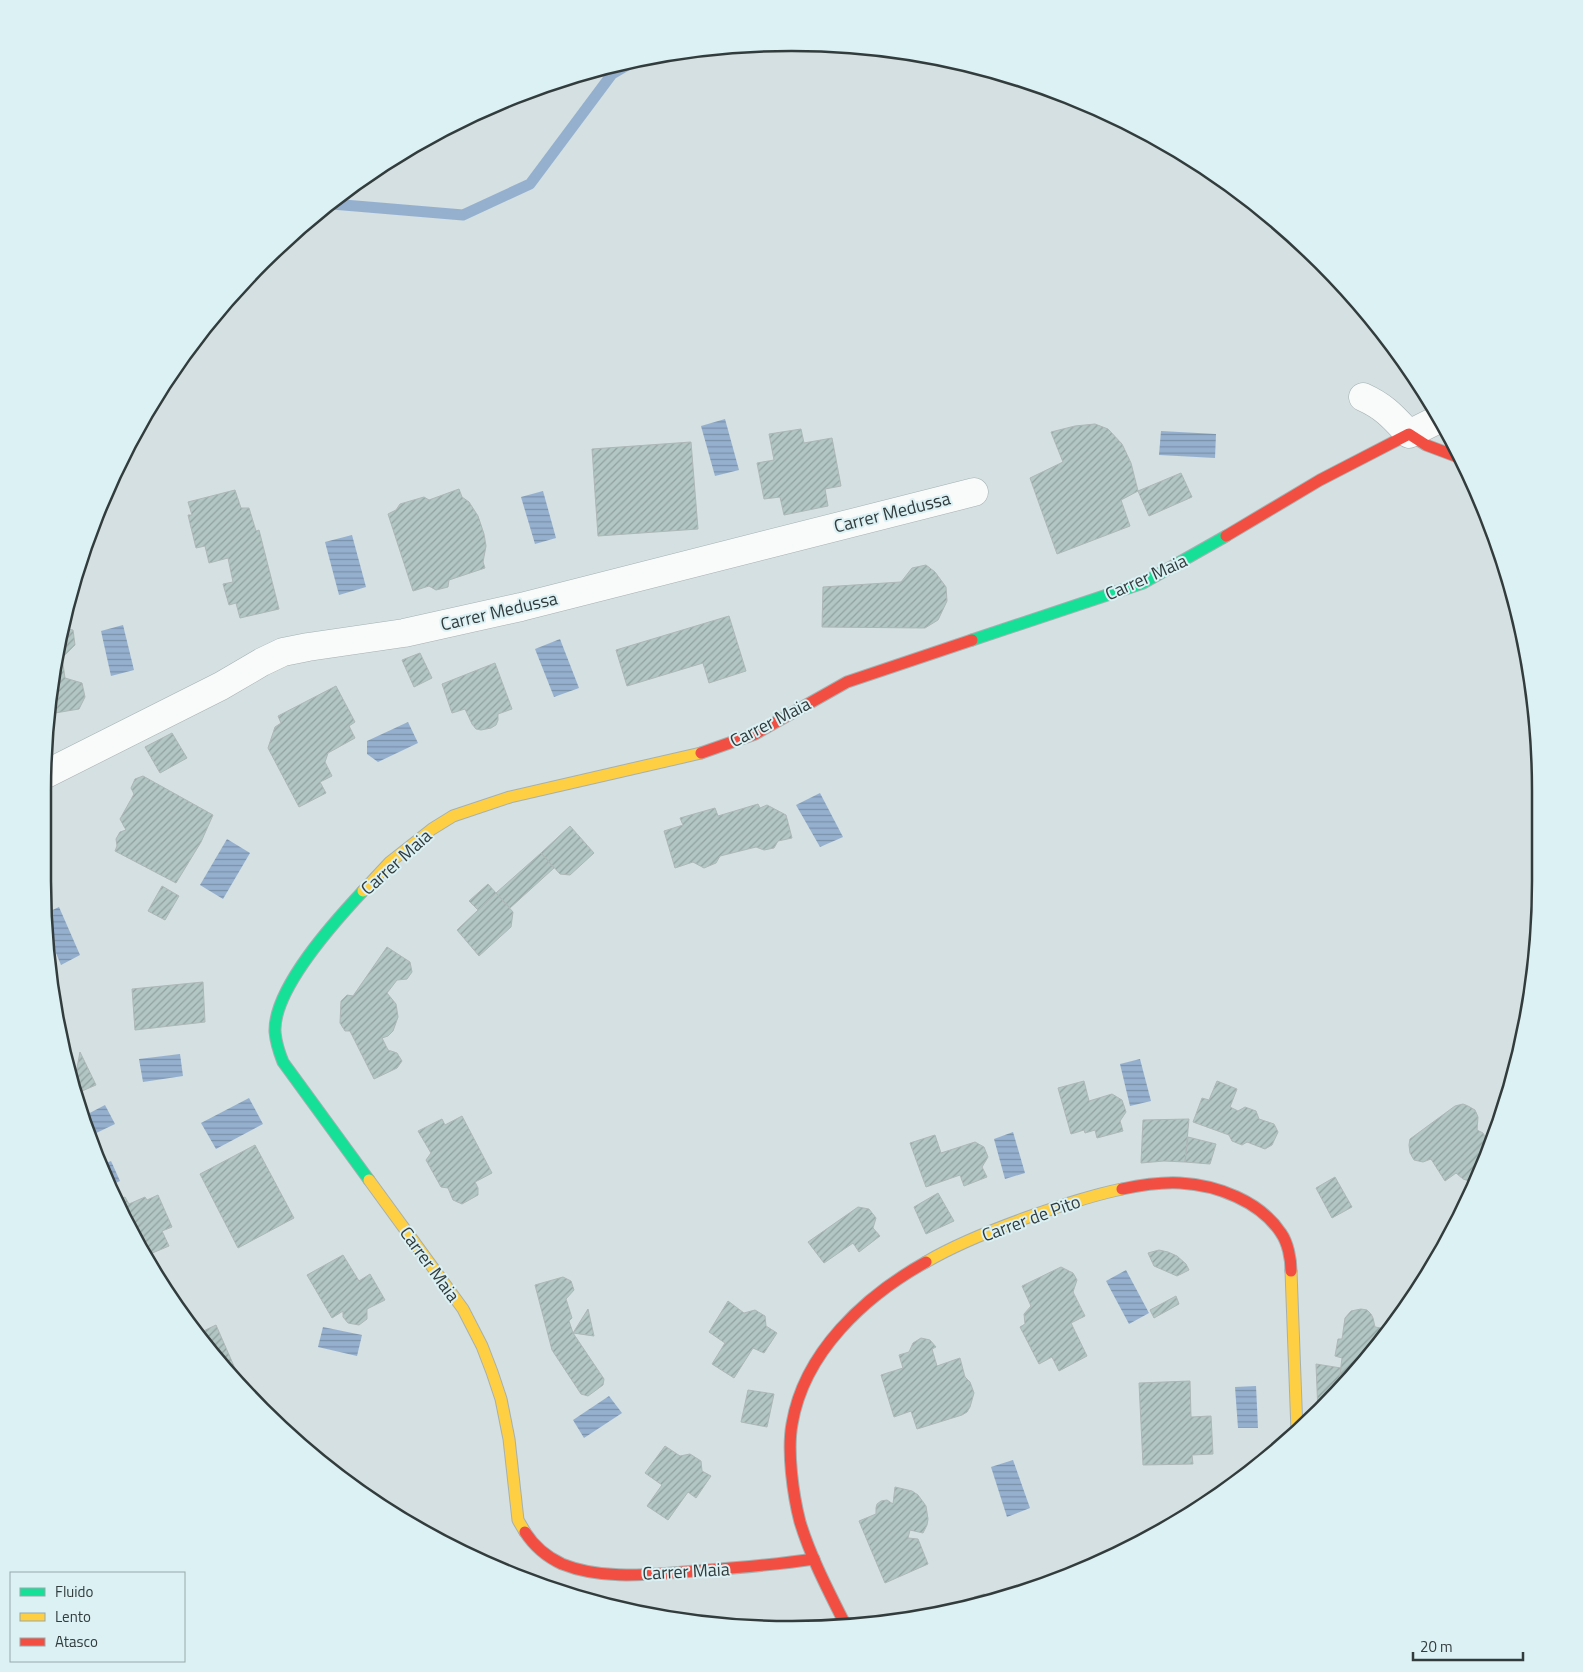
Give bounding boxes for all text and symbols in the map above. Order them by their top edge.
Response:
street label: Carrer Medussa [831,484,953,540]
street label: Carrer Maia [1101,547,1191,607]
street label: Carrer Medussa [438,584,560,638]
street label: Carrer Maia [725,690,815,754]
street label: Carrer Maia [354,823,438,901]
street label: Carrer de Pito [978,1188,1084,1248]
street label: Carrer Maia [393,1221,467,1307]
street label: Carrer Maia [642,1555,730,1587]
legend [10,1572,185,1662]
text: Fluido [55,1580,94,1603]
text: Lento [55,1605,91,1628]
text: Atasco [55,1630,98,1653]
scale bar [1413,1630,1523,1662]
text: 20 m [1420,1635,1453,1658]

